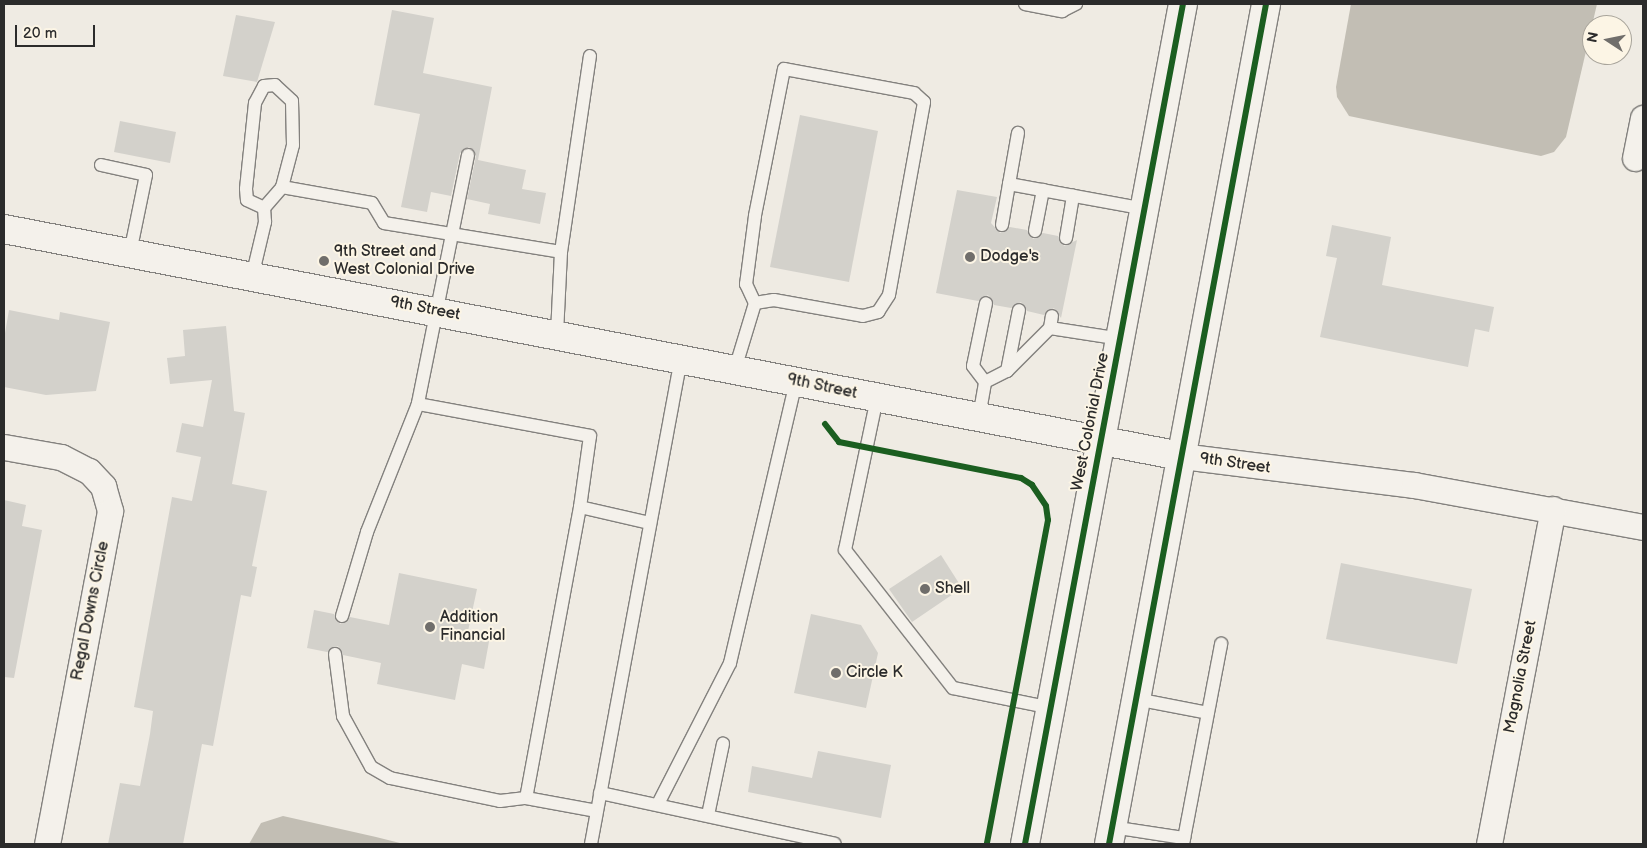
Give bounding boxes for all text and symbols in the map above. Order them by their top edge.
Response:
scale bar [18,15,98,47]
north arrow [1582,15,1632,65]
text: 20 m [23,24,57,43]
text: N [1583,30,1602,44]
place label: 9th Street and West Colonial Drive [334,242,475,280]
place label: Dodge's [980,247,1039,267]
marker: Dodge's [964,251,976,263]
marker: 9th Street and West Colonial Drive [318,255,330,267]
street label: 9th Street [388,293,462,325]
street label: West Colonial Drive [1068,351,1114,493]
street label: 9th Street [785,370,859,404]
street label: 9th Street [1198,450,1272,478]
street label: Regal Downs Circle [68,540,114,682]
place label: Shell [935,579,970,599]
marker: Shell [919,583,931,595]
place label: Addition Financial [440,608,505,646]
street label: Magnolia Street [1501,619,1541,735]
marker: Addition Financial [424,621,436,633]
place label: Circle K [846,663,903,683]
marker: Circle K [830,667,842,679]

